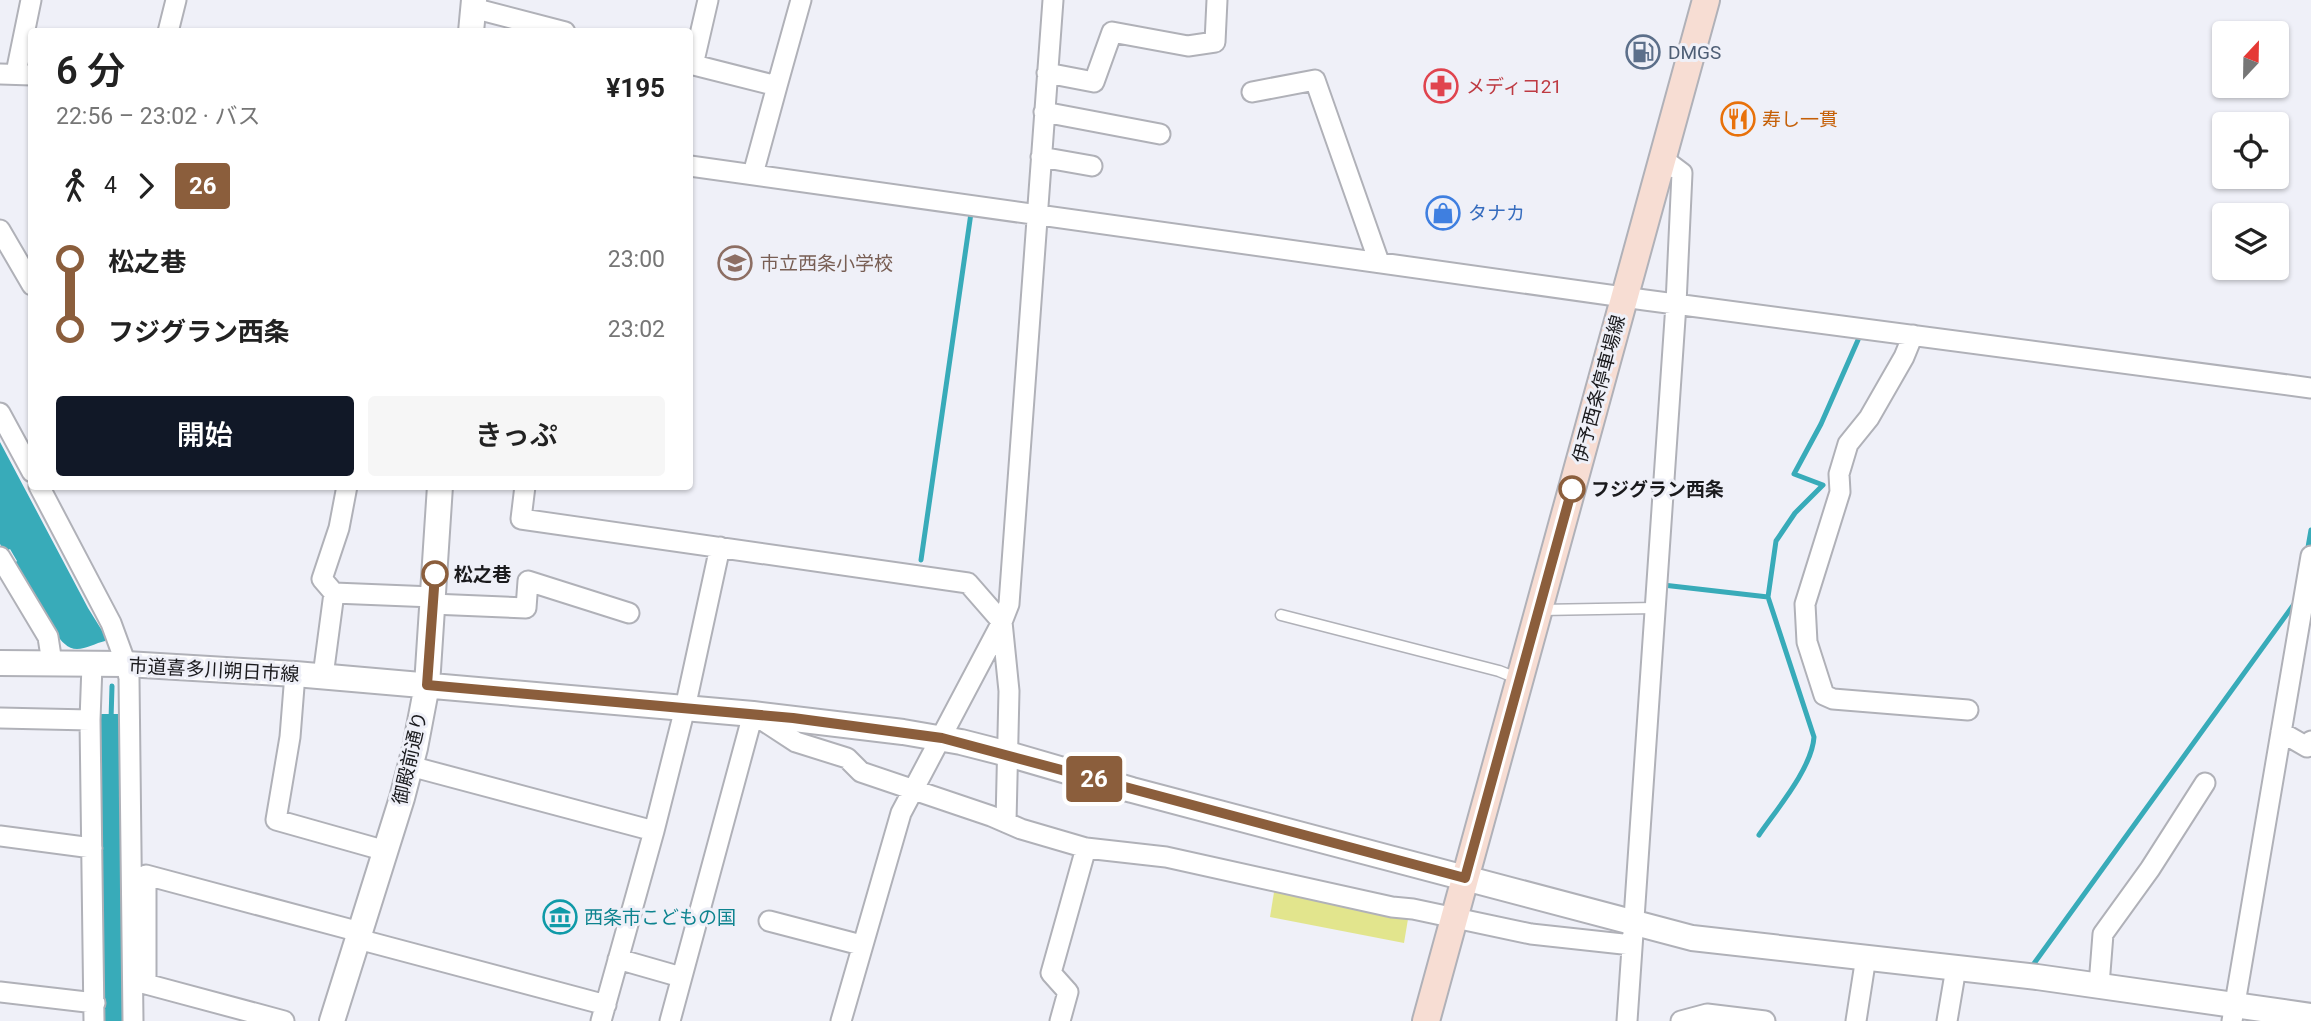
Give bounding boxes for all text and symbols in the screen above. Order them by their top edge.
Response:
north arrow [2212,21,2289,98]
map controls [2212,21,2289,280]
fuel station icon: DMGS [1624,33,1662,71]
place label: DMGS [1668,41,1721,64]
text: 6 分 [56,49,125,93]
pharmacy icon: メディコ21 [1422,67,1460,105]
text: ¥195 [606,73,665,103]
place label: メディコ21 [1466,75,1562,98]
restaurant icon: 寿し一貫 [1719,100,1757,138]
text: 22:56 – 23:02 · バス [56,103,260,130]
place label: 寿し一貫 [1762,108,1838,131]
button: locate [2212,112,2289,189]
icon: walk [56,167,94,205]
icon: forward [127,167,165,205]
text: 4 [104,172,117,199]
text: 26 [189,172,216,200]
shop icon: タナカ [1424,194,1462,232]
place label: タナカ [1468,202,1525,225]
button: layers [2212,203,2289,280]
school or university icon: 市立西条小学校 [716,244,754,282]
text: 23:00 [608,246,665,273]
text: 松之巷 [108,247,186,277]
place label: 市立西条小学校 [760,252,893,275]
street label: 伊予西条停車場線 [1568,313,1630,465]
text: 23:02 [608,316,665,343]
text: フジグラン西条 [108,317,290,347]
button: 開始 [56,396,354,476]
button: きっぷ [368,396,665,476]
marker: フジグラン西条 [1559,476,1585,502]
place label: フジグラン西条 [1591,478,1724,501]
marker: 松之巷 [422,561,448,587]
place label: 松之巷 [454,563,512,586]
street label: 市道喜多川朔日市線 [128,654,300,686]
street label: 御殿前通り [388,709,432,807]
line badge: 26 [1062,756,1126,802]
text: 26 [1080,765,1108,793]
museum icon: 西条市こどもの国 [541,898,579,936]
place label: 西条市こどもの国 [584,906,736,929]

